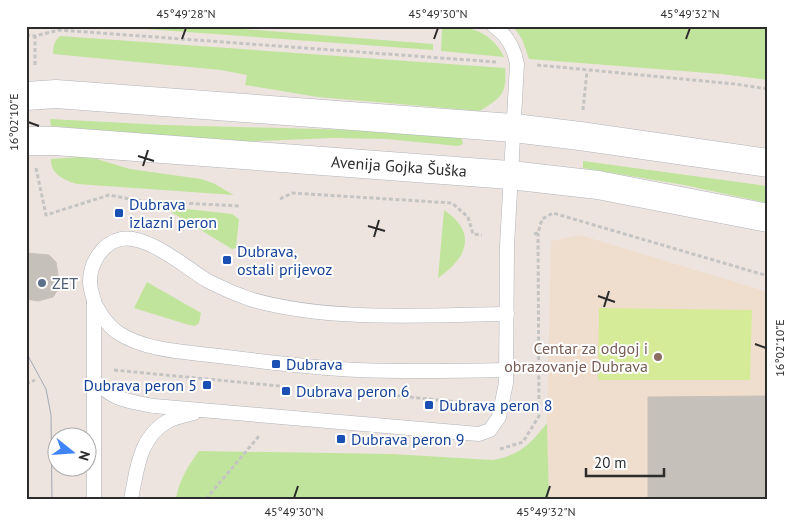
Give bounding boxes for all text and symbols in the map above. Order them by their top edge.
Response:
text: 45°49'28"N [156,6,216,21]
text: 45°49'30"N [408,6,468,21]
text: 45°49'32"N [660,6,720,21]
text: 16°02'10"E [6,93,21,151]
street label: Avenija Gojka Šuška [330,151,468,181]
place label: Dubrava izlazni peron [129,194,217,232]
marker: Dubrava izlazni peron [113,207,125,219]
place label: Dubrava, ostali prijevoz [237,241,332,279]
marker: Dubrava, ostali prijevoz [221,254,233,266]
place label: ZET [52,273,78,293]
marker: ZET [36,277,48,289]
text: 16°02'10"E [772,319,787,377]
place label: Centar za odgoj i obrazovanje Dubrava [504,338,648,376]
marker: Centar za odgoj i obrazovanje Dubrava [652,351,664,363]
place label: Dubrava [286,354,343,374]
marker: Dubrava [270,358,282,370]
place label: Dubrava peron 5 [83,375,197,395]
marker: Dubrava peron 5 [201,379,213,391]
place label: Dubrava peron 6 [296,381,410,401]
marker: Dubrava peron 6 [280,385,292,397]
place label: Dubrava peron 8 [439,395,553,415]
marker: Dubrava peron 8 [423,399,435,411]
north arrow [48,428,98,478]
place label: Dubrava peron 9 [351,429,465,449]
marker: Dubrava peron 9 [335,433,347,445]
scale bar [586,445,664,477]
text: N [74,449,94,463]
text: 20 m [594,453,627,472]
text: 45°49'30"N [264,504,324,519]
text: 45°49'32"N [516,504,576,519]

